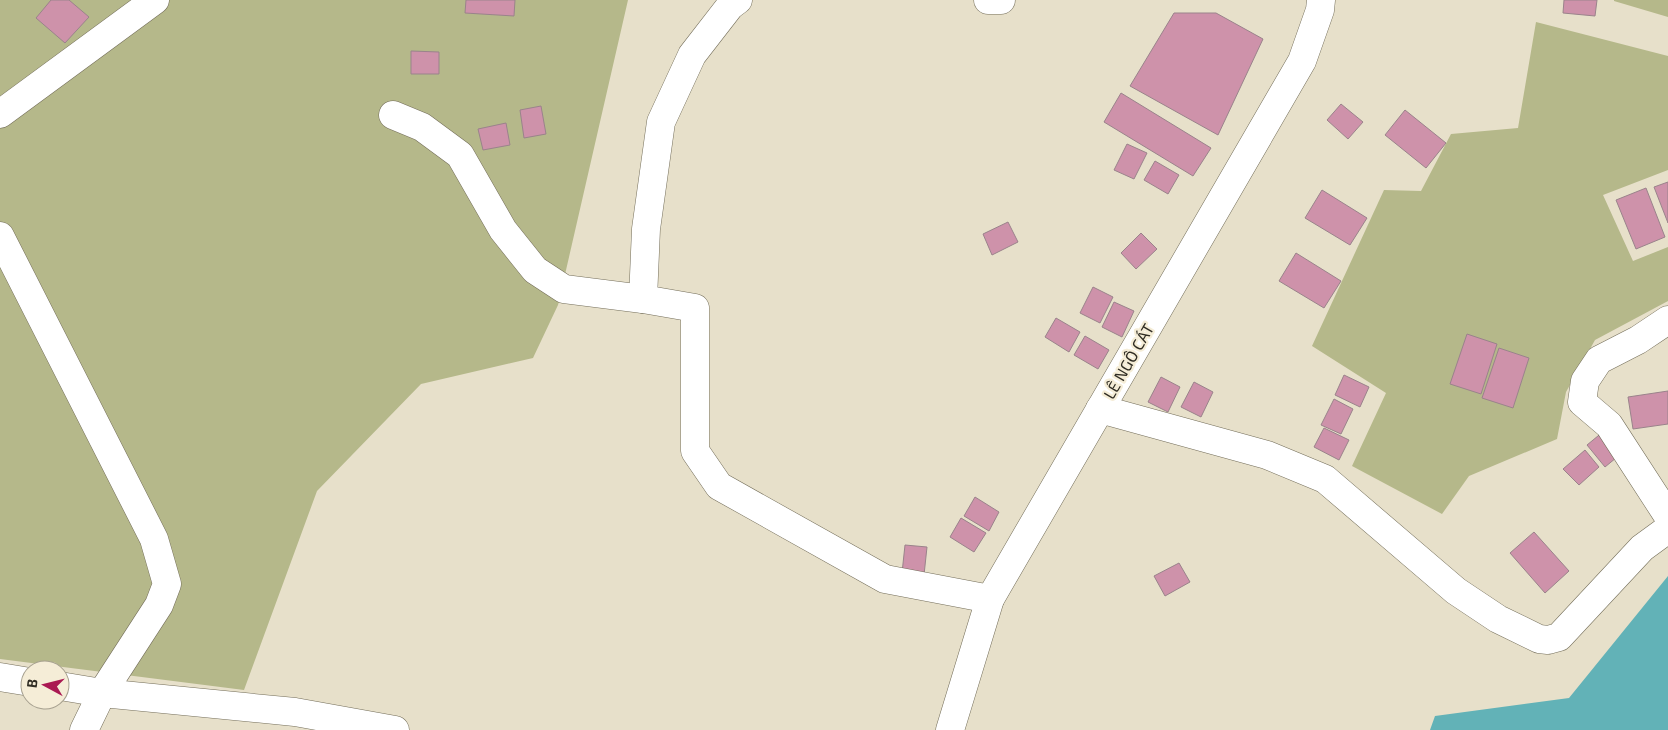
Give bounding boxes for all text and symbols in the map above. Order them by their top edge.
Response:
street label: LÊ NGÔ CÁT [1099,320,1157,402]
north arrow [20,660,70,710]
text: B [23,678,41,689]

